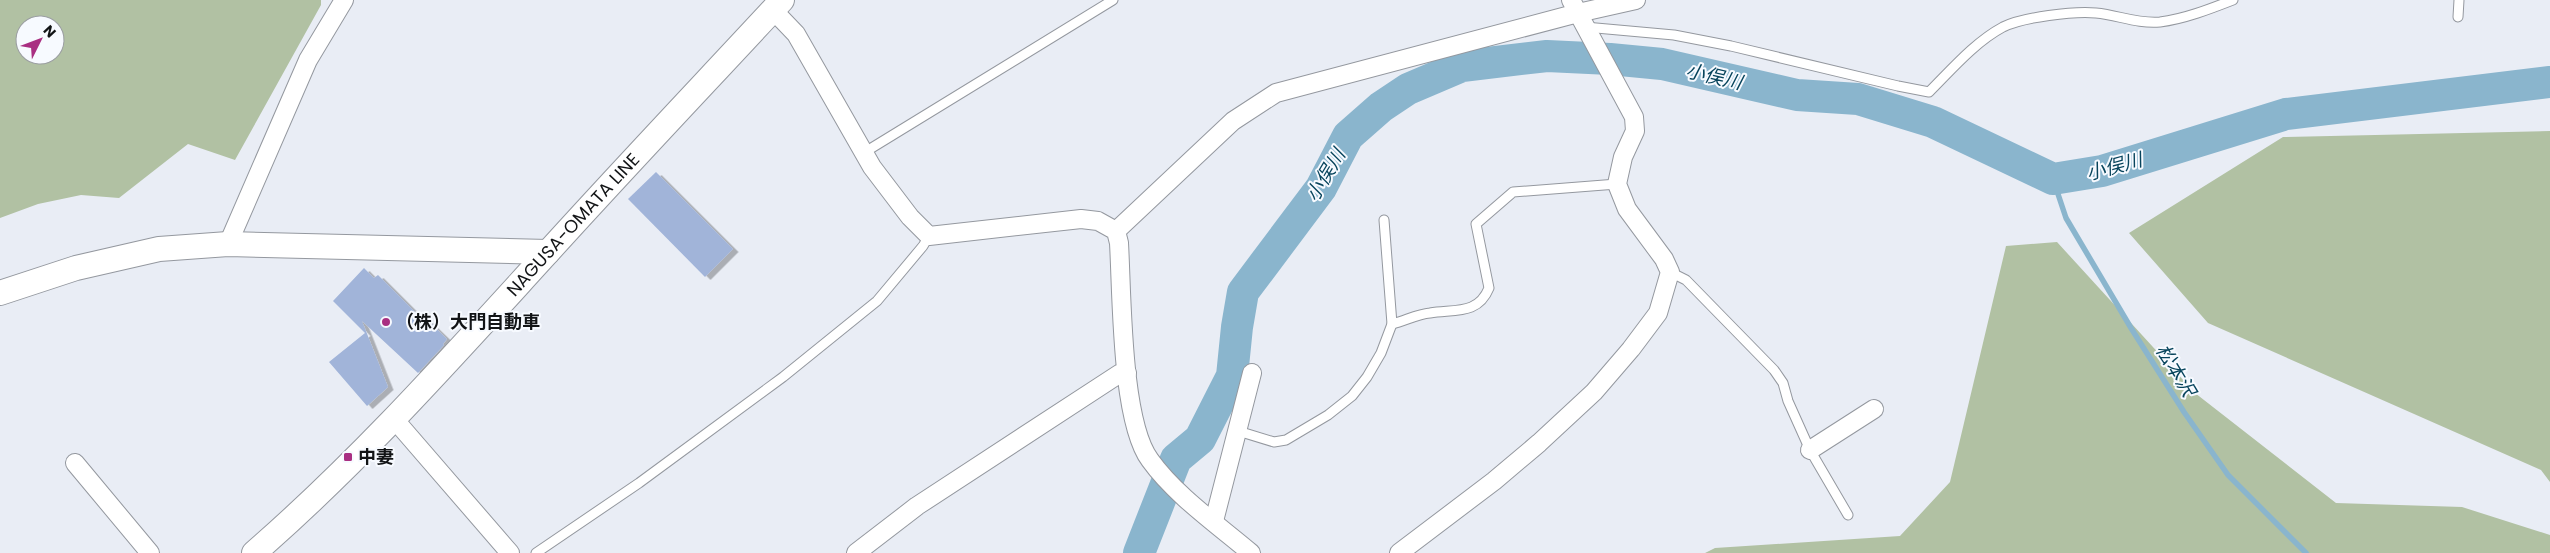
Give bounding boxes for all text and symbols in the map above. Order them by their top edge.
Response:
north arrow [15,15,65,65]
text: N [39,21,61,42]
water label: 小俣川 [1683,57,1747,97]
water label: 小俣川 [1299,142,1353,207]
water label: 小俣川 [2083,146,2147,187]
street label: NAGUSA-OMATA LINE [501,147,645,302]
place label: （株）大門自動車 [396,309,540,334]
marker: （株）大門自動車 [380,316,392,328]
water label: 松本沢 [2149,339,2203,404]
place label: 中妻 [358,444,394,469]
marker: 中妻 [342,451,354,463]

